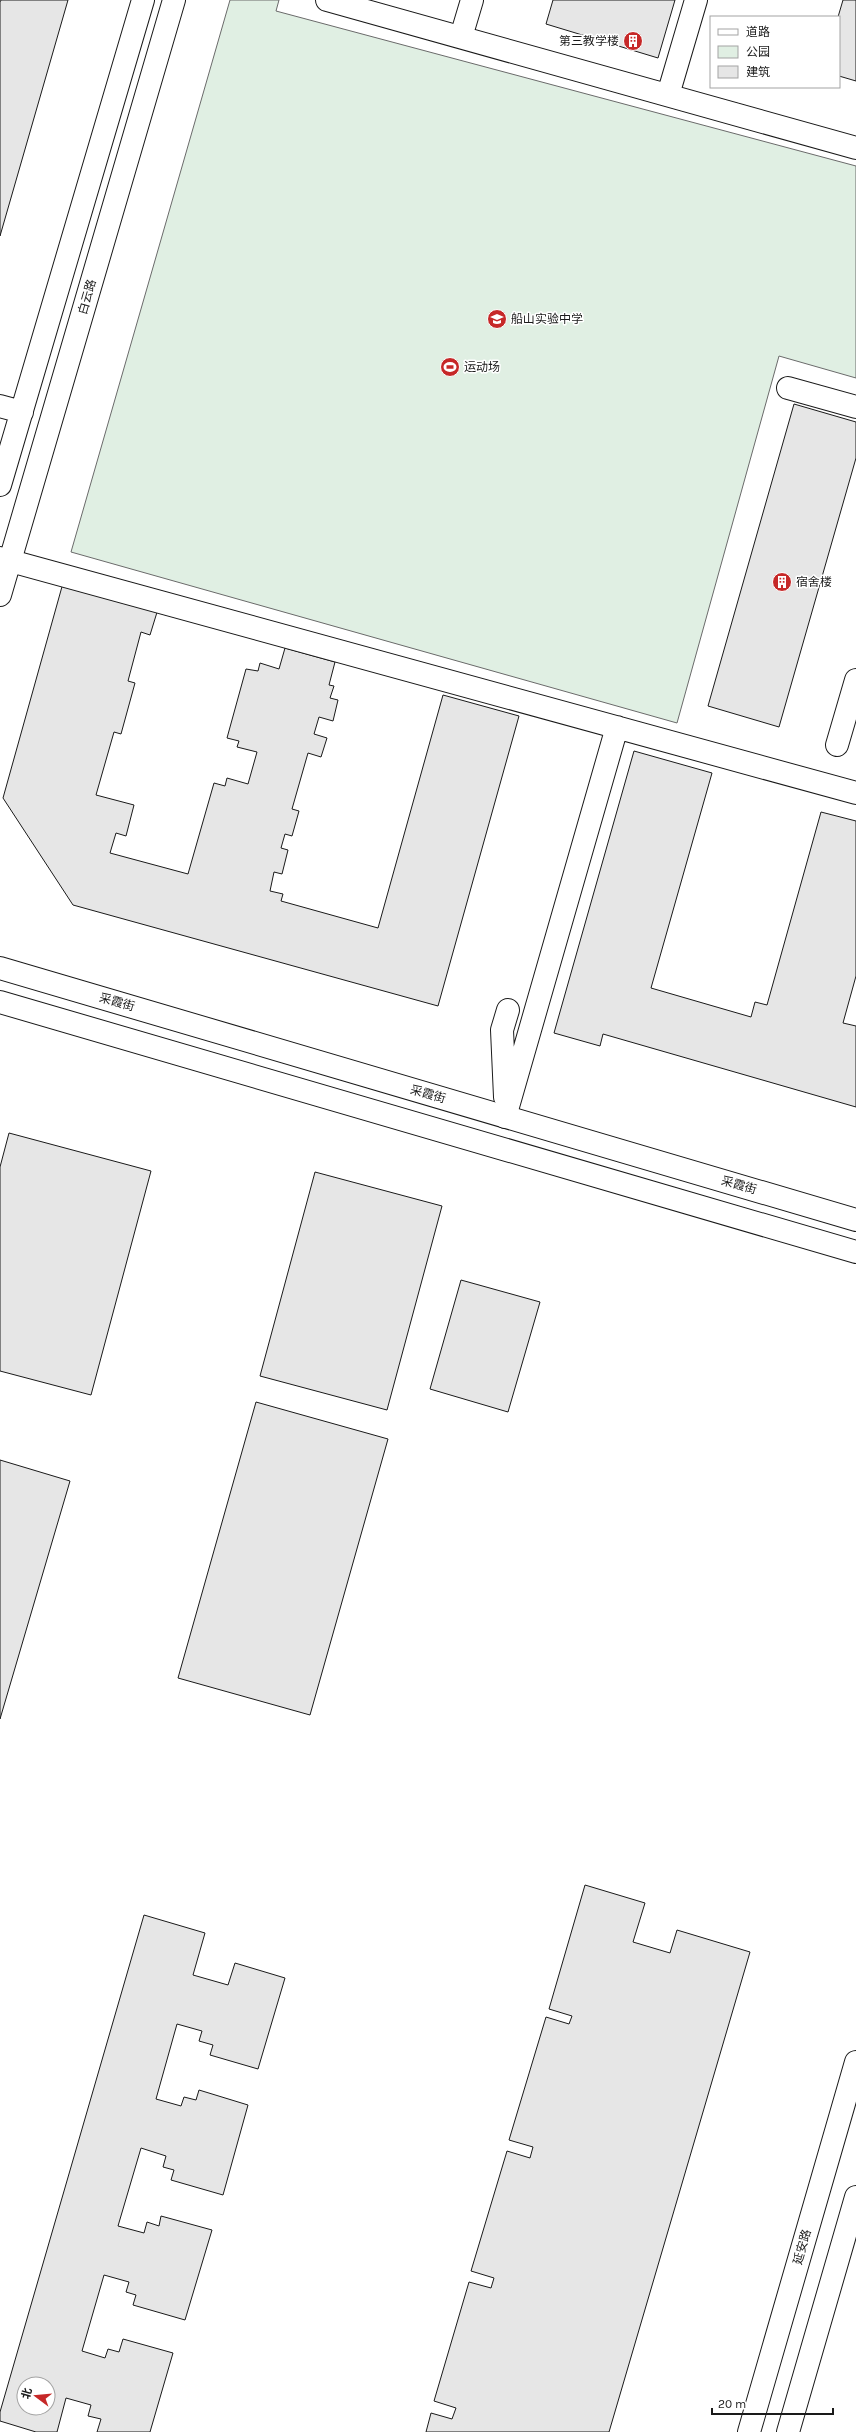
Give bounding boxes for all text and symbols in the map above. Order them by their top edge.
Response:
legend [710,16,840,88]
text: 道路 [746,25,770,39]
building icon: 第三教学楼 [622,30,644,52]
place label: 第三教学楼 [559,34,619,48]
text: 公园 [746,45,770,59]
text: 建筑 [746,65,770,79]
street label: 白云路 [75,278,99,316]
school or university icon: 船山实验中学 [486,308,508,330]
place label: 船山实验中学 [511,312,583,326]
sports icon: 运动场 [439,356,461,378]
place label: 运动场 [464,360,500,374]
building icon: 宿舍楼 [771,571,793,593]
place label: 宿舍楼 [796,575,832,589]
street label: 采霞街 [98,990,136,1014]
street label: 采霞街 [409,1082,447,1106]
street label: 采霞街 [720,1173,758,1197]
street label: 延安路 [790,2228,814,2266]
north arrow [16,2376,56,2416]
text: 北 [19,2386,35,2400]
scale bar [712,2390,833,2416]
text: 20 m [718,2397,746,2411]

